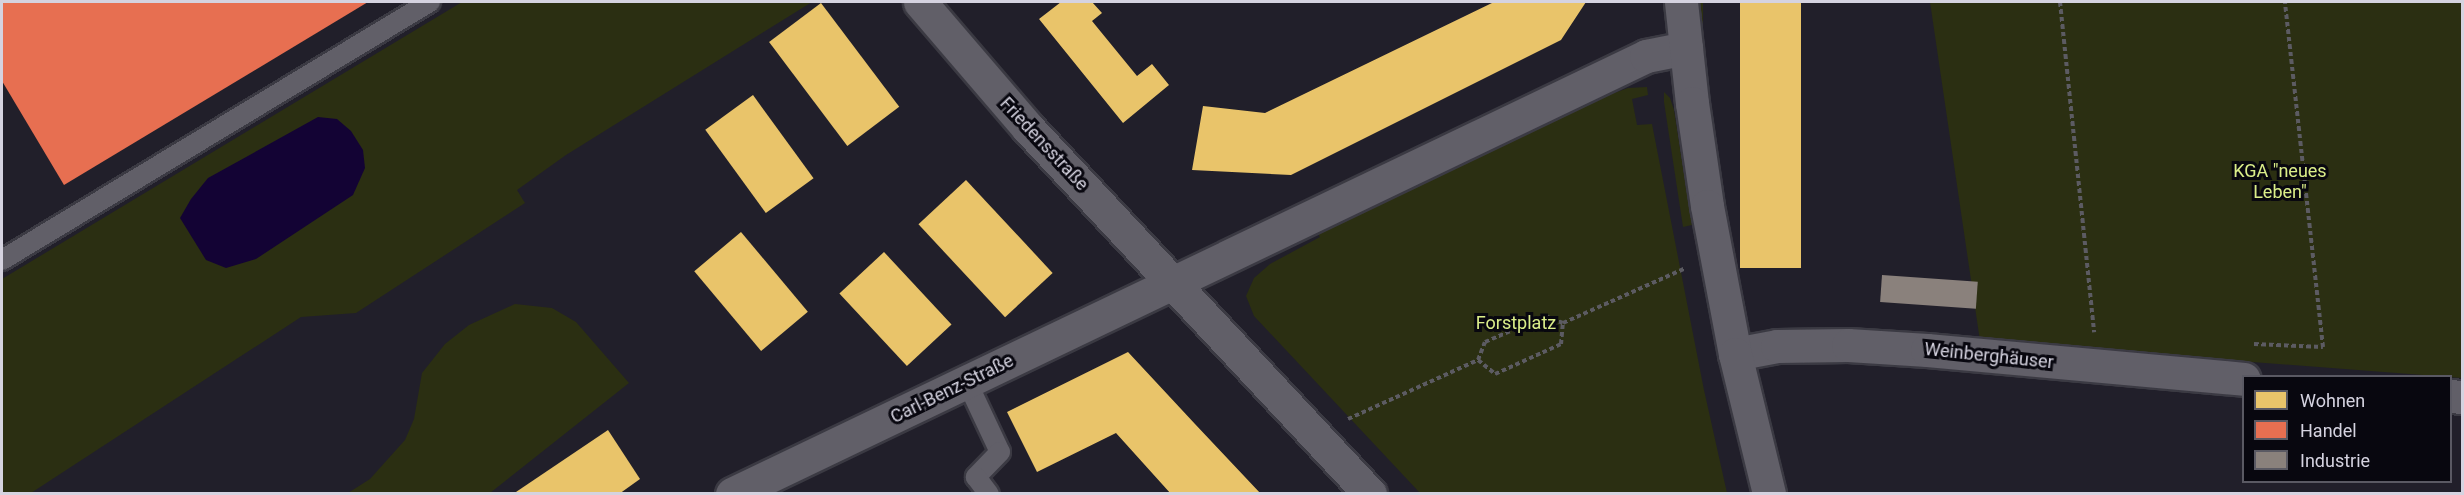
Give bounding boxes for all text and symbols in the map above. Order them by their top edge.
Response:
street label: Friedensstraße [995,93,1093,195]
park label: KGA "neues Leben" [2233,161,2327,204]
park label: Forstplatz [1476,312,1556,334]
street label: Weinberghäuser [1923,338,2055,374]
street label: Carl-Benz-Straße [887,350,1017,428]
legend [2242,375,2452,483]
text: Wohnen [2300,390,2365,411]
text: Handel [2300,420,2357,441]
text: Industrie [2300,450,2370,471]

